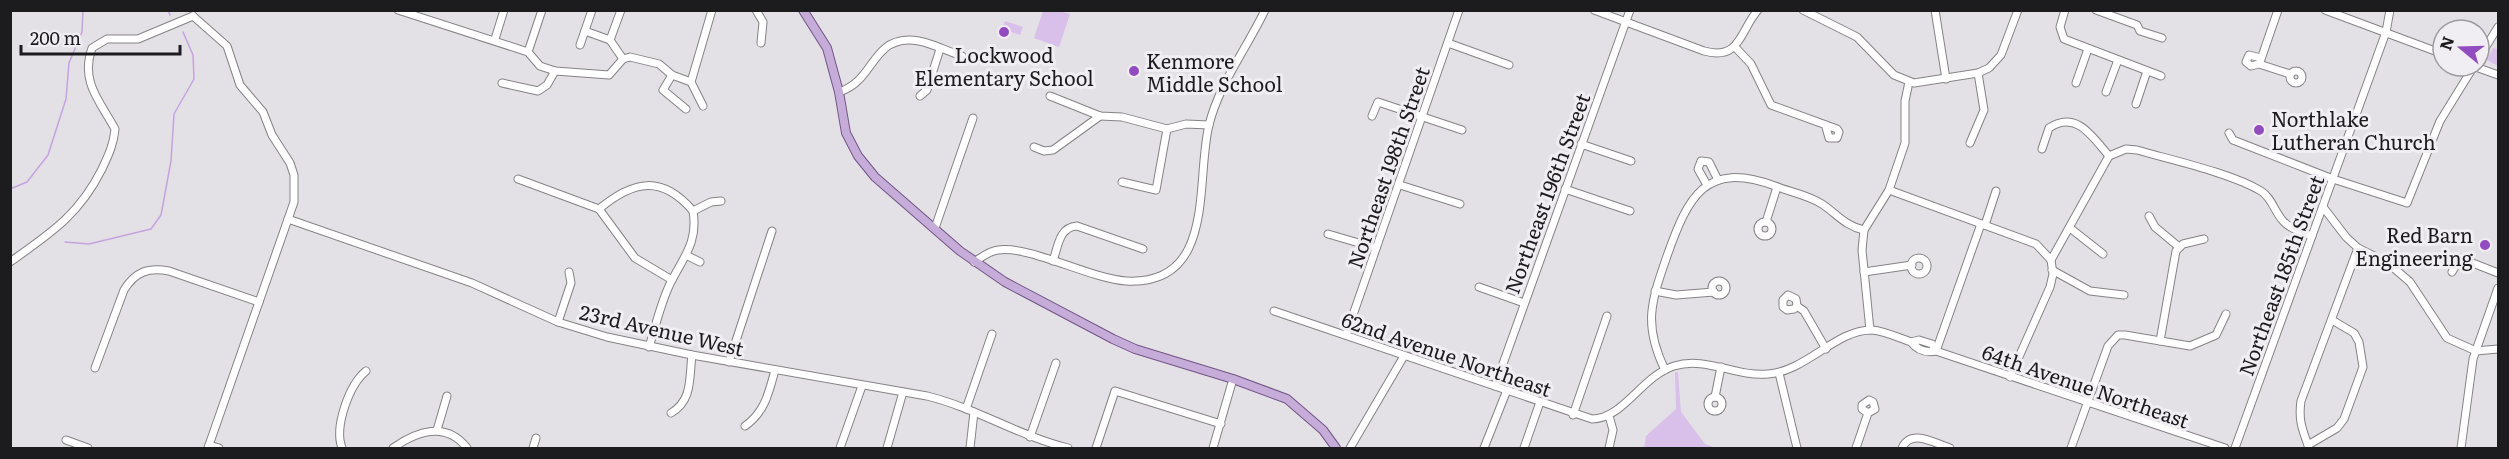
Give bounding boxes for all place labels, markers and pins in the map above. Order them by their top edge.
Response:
marker: Lockwood Elementary School [997,25,1011,39]
place label: Lockwood Elementary School [914,39,1094,92]
place label: Kenmore Middle School [1146,45,1283,98]
marker: Kenmore Middle School [1127,64,1141,78]
place label: Northlake Lutheran Church [2271,103,2436,156]
marker: Northlake Lutheran Church [2252,123,2266,137]
place label: Red Barn Engineering [2355,219,2474,272]
marker: Red Barn Engineering [2478,238,2492,252]

